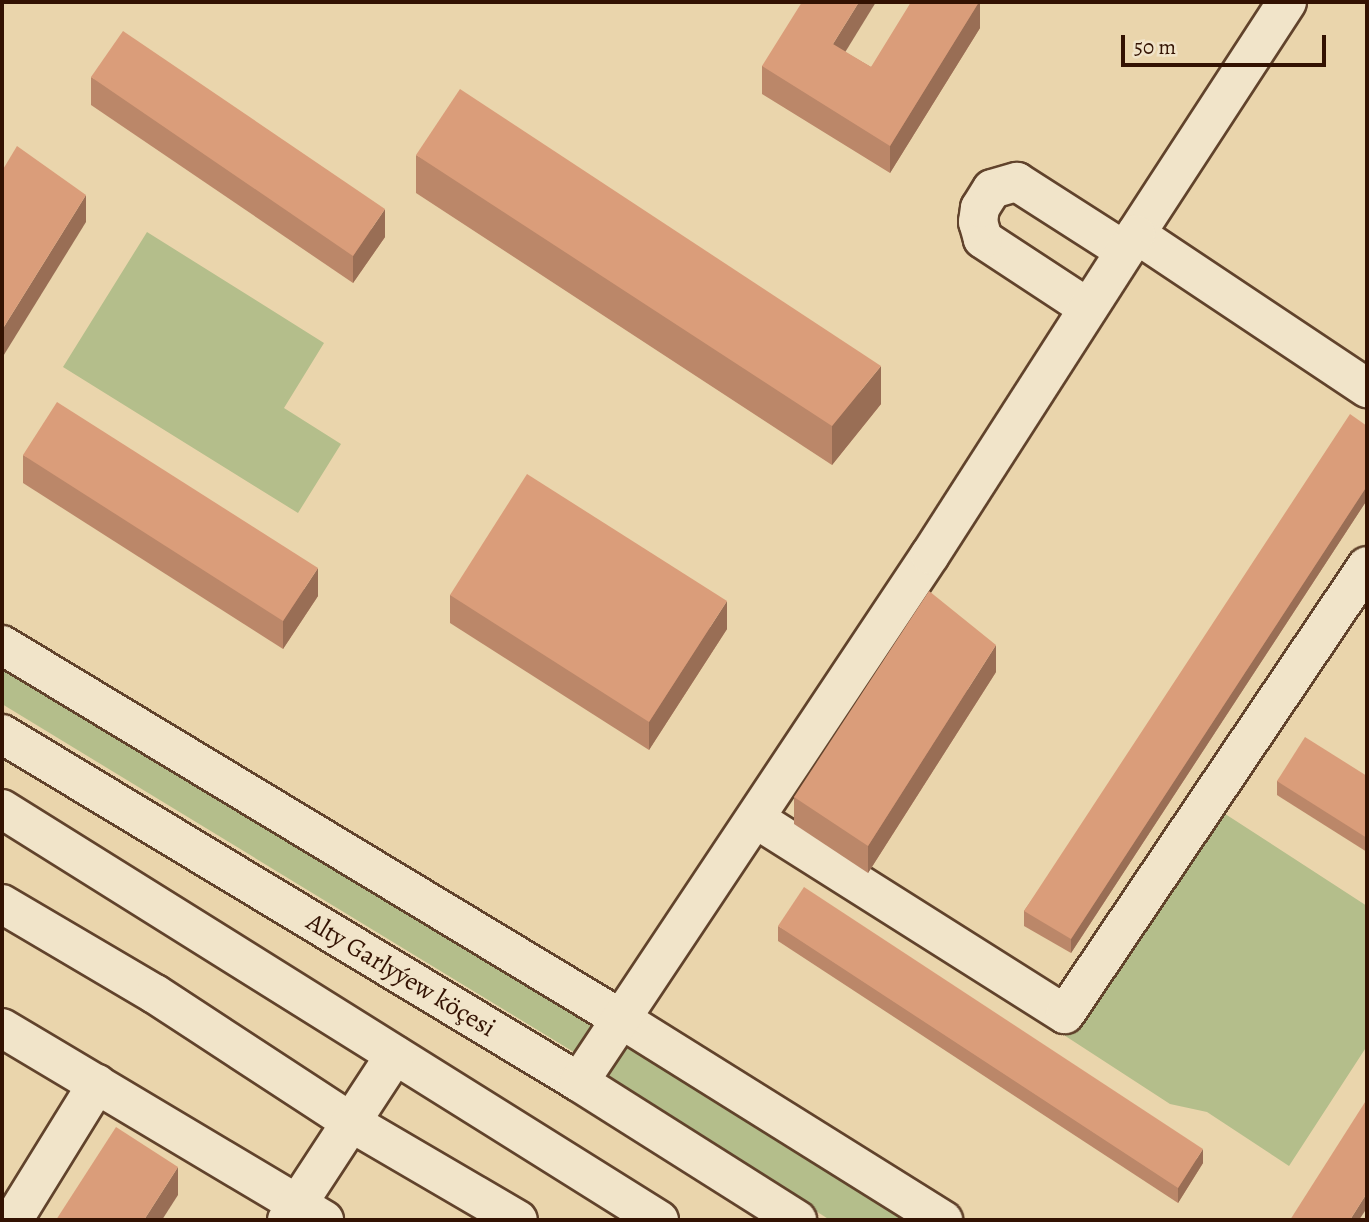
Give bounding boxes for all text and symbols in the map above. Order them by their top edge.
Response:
scale bar [1124,21,1329,65]
text: 50 m [1134,33,1176,61]
street label: Alty Garlyýew köçesi [301,906,501,1044]

